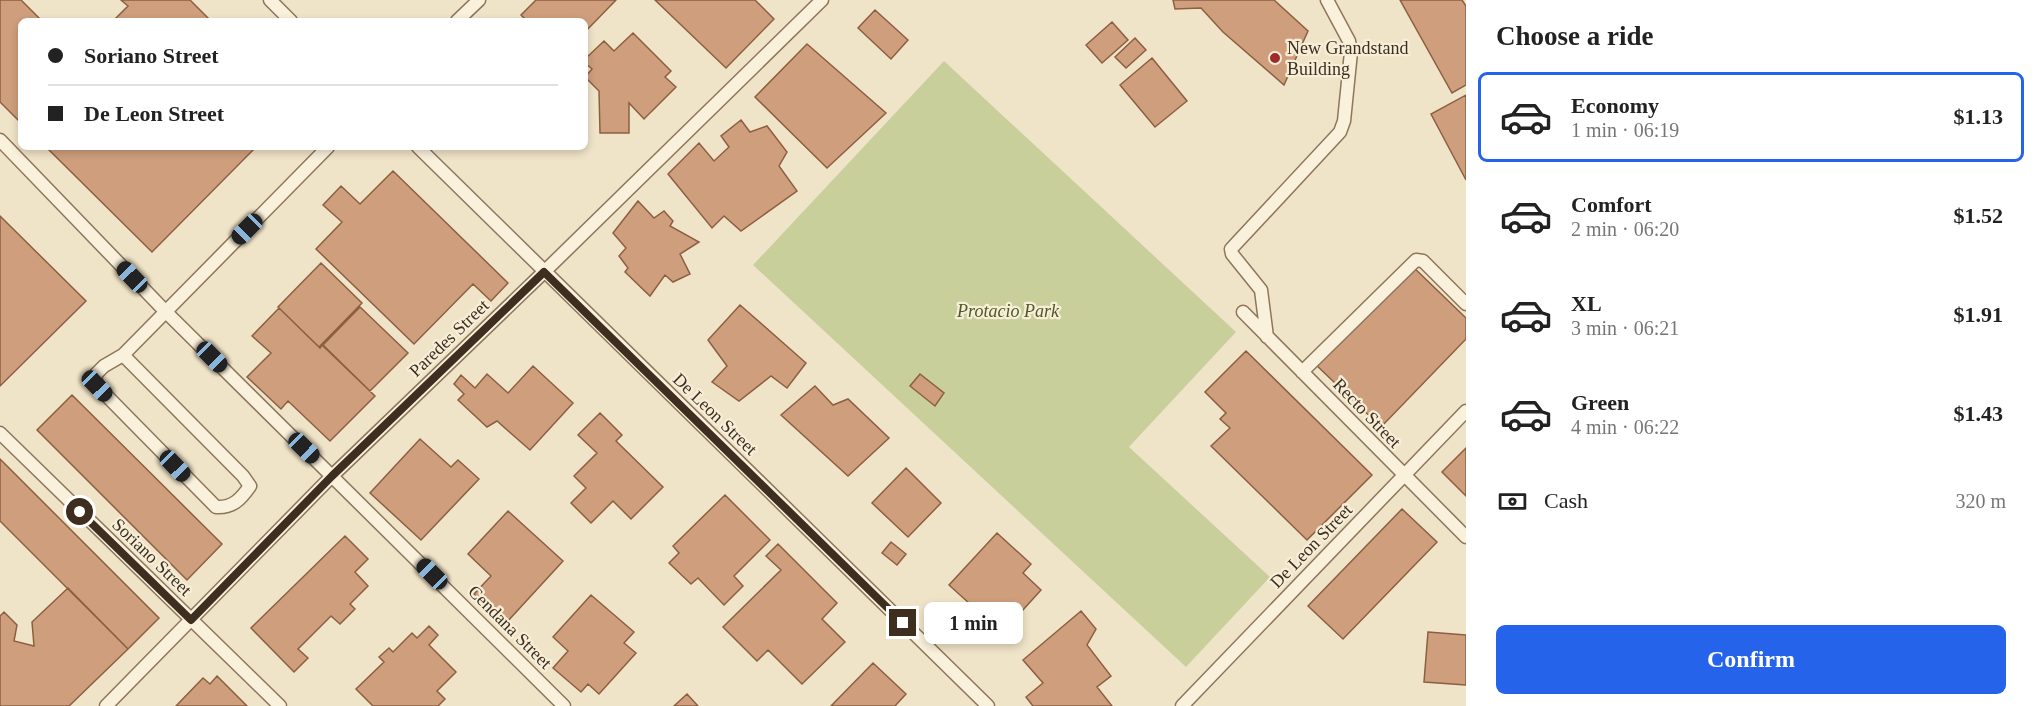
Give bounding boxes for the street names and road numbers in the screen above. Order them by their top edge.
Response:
street label: Paredes Street [405,295,493,381]
street label: De Leon Street [669,369,761,459]
street label: Recto Street [1329,374,1405,452]
street label: De Leon Street [1266,500,1356,592]
street label: Soriano Street [108,514,196,600]
street label: Cendana Street [464,581,556,673]

